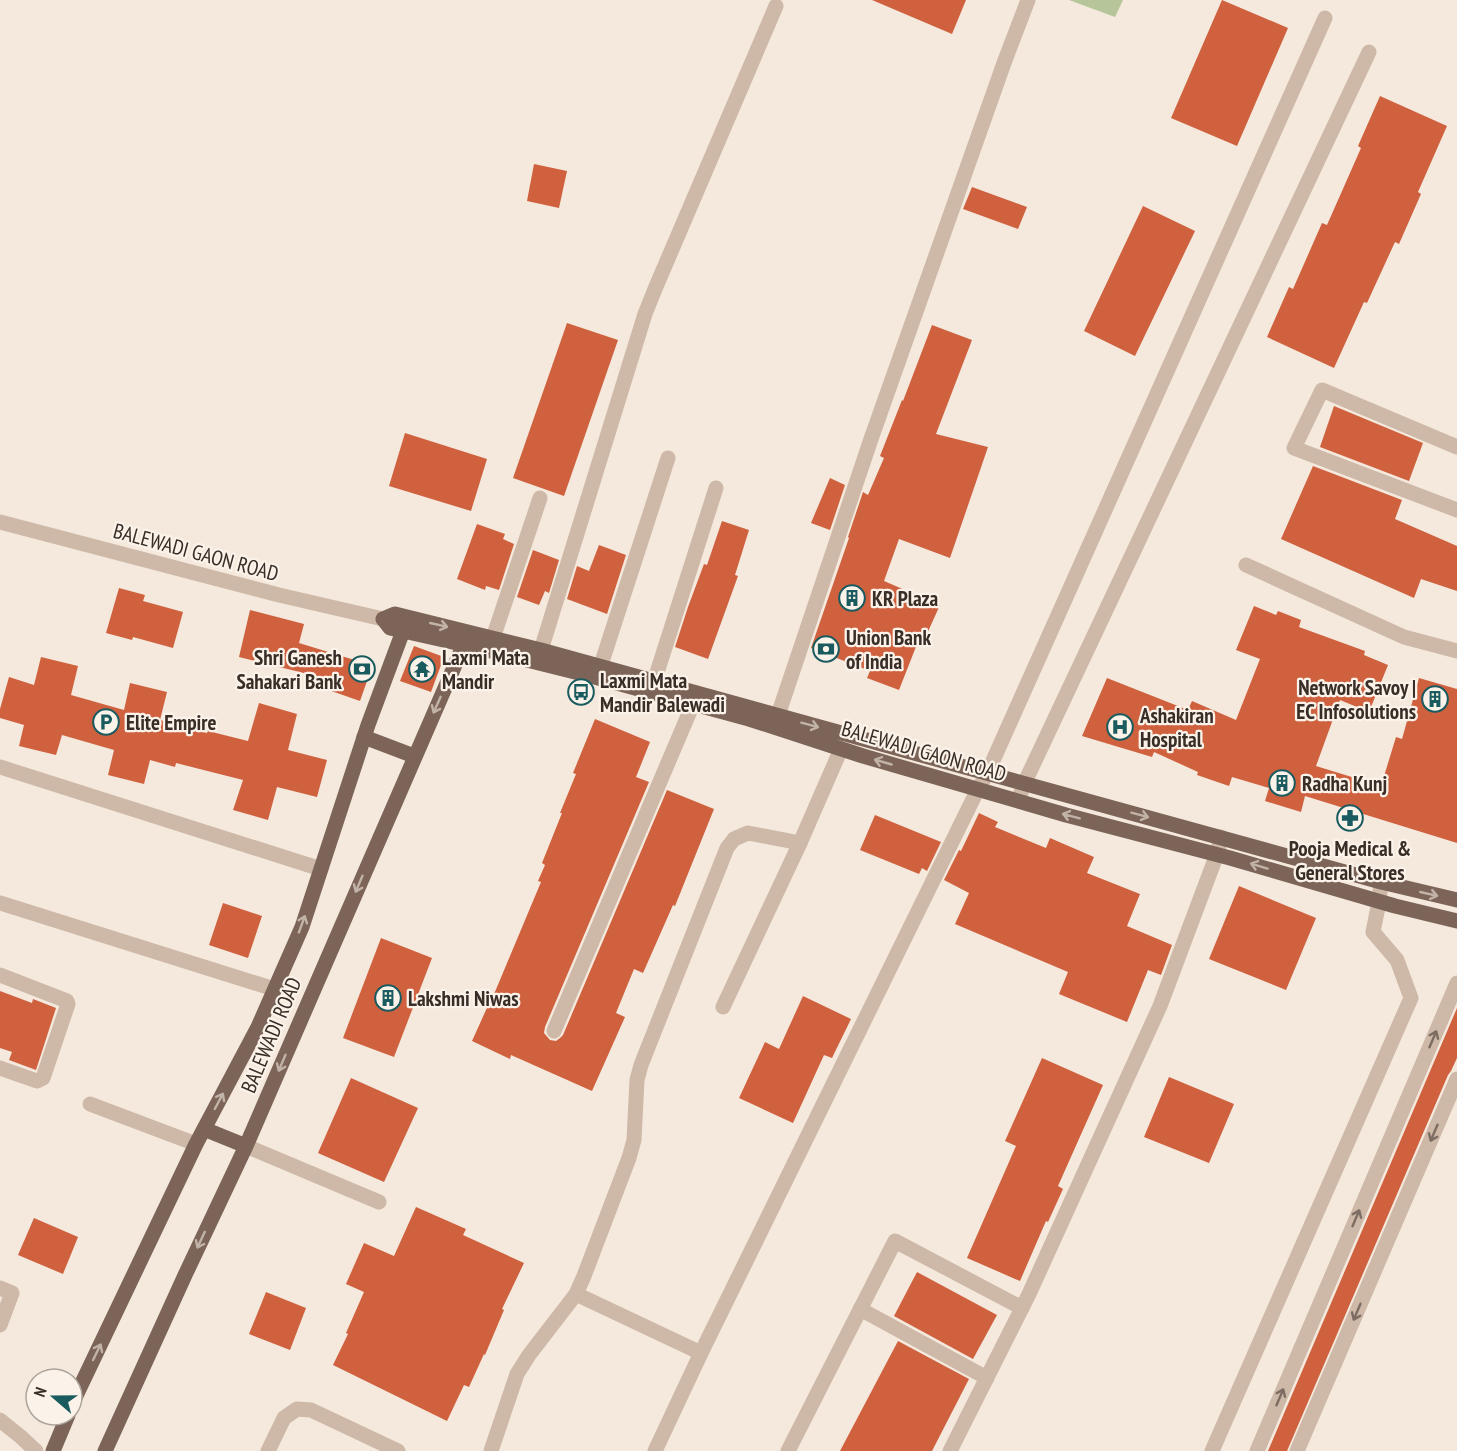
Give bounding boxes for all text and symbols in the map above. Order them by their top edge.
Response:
street label: BALEWADI GAON ROAD [110,517,282,587]
building icon: KR Plaza [837,583,867,613]
place label: KR Plaza [872,585,939,612]
one-way arrow [429,620,448,632]
place label: Union Bank of India [846,624,931,675]
bank icon: Union Bank of India [811,634,841,664]
place label: Shri Ganesh Sahakari Bank [236,644,342,695]
place label: Laxmi Mata Mandir [442,644,529,695]
bank icon: Shri Ganesh Sahakari Bank [347,654,377,684]
temple icon: Laxmi Mata Mandir [407,654,437,684]
place label: Laxmi Mata Mandir Balewadi [600,667,725,718]
place label: Network Savoy | EC Infosolutions [1296,674,1416,725]
bus stop icon: Laxmi Mata Mandir Balewadi [566,677,596,707]
building icon: Network Savoy | EC Infosolutions [1420,684,1450,714]
one-way arrow [431,695,442,714]
place label: Ashakiran Hospital [1139,702,1214,753]
parking icon: Elite Empire [91,707,121,737]
place label: Elite Empire [126,709,216,736]
hospital icon: Ashakiran Hospital [1105,712,1135,742]
street label: BALEWADI GAON ROAD [839,715,1009,787]
one-way arrow [800,720,819,731]
one-way arrow [874,756,893,767]
building icon: Radha Kunj [1267,768,1297,798]
place label: Radha Kunj [1302,770,1387,797]
pharmacy icon: Pooja Medical & General Stores [1335,803,1365,833]
one-way arrow [1062,810,1081,821]
one-way arrow [1130,810,1149,821]
place label: Pooja Medical & General Stores [1289,835,1411,886]
one-way arrow [1250,860,1269,871]
one-way arrow [353,874,364,892]
one-way arrow [1420,888,1439,900]
one-way arrow [297,916,308,934]
street label: BALEWADI ROAD [235,973,307,1097]
building icon: Lakshmi Niwas [373,983,403,1013]
place label: Lakshmi Niwas [408,985,519,1012]
one-way arrow [1428,1030,1439,1048]
one-way arrow [276,1053,287,1072]
one-way arrow [214,1092,225,1110]
one-way arrow [1428,1123,1439,1142]
one-way arrow [1352,1209,1363,1227]
one-way arrow [195,1231,207,1249]
one-way arrow [1351,1302,1362,1321]
one-way arrow [92,1343,104,1361]
north arrow [24,1367,84,1427]
text: N [29,1384,51,1399]
one-way arrow [1275,1389,1286,1407]

